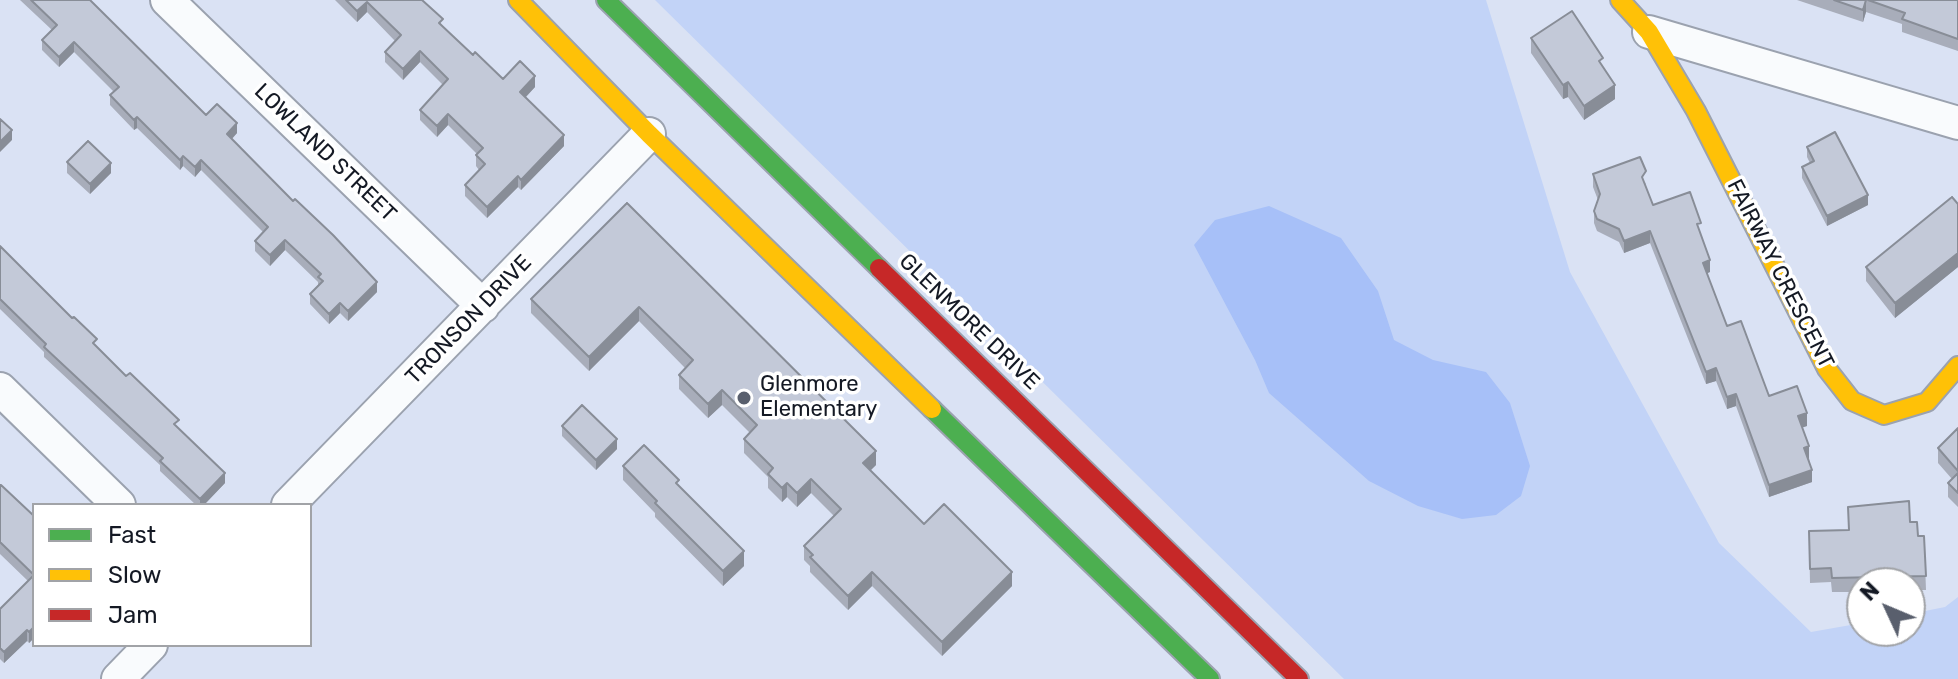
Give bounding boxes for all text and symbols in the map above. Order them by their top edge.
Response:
street label: LOWLAND STREET [248,78,402,228]
street label: FAIRWAY CRESCENT [1721,175,1839,373]
street label: GLENMORE DRIVE [893,248,1045,396]
street label: TRONSON DRIVE [400,250,538,390]
place label: Glenmore Elementary [760,372,877,424]
marker: Glenmore Elementary [735,389,753,407]
legend [32,503,312,647]
text: Fast [108,521,156,549]
text: Slow [108,561,161,589]
north arrow [1846,567,1926,647]
text: N [1855,576,1885,606]
text: Jam [108,601,158,629]

